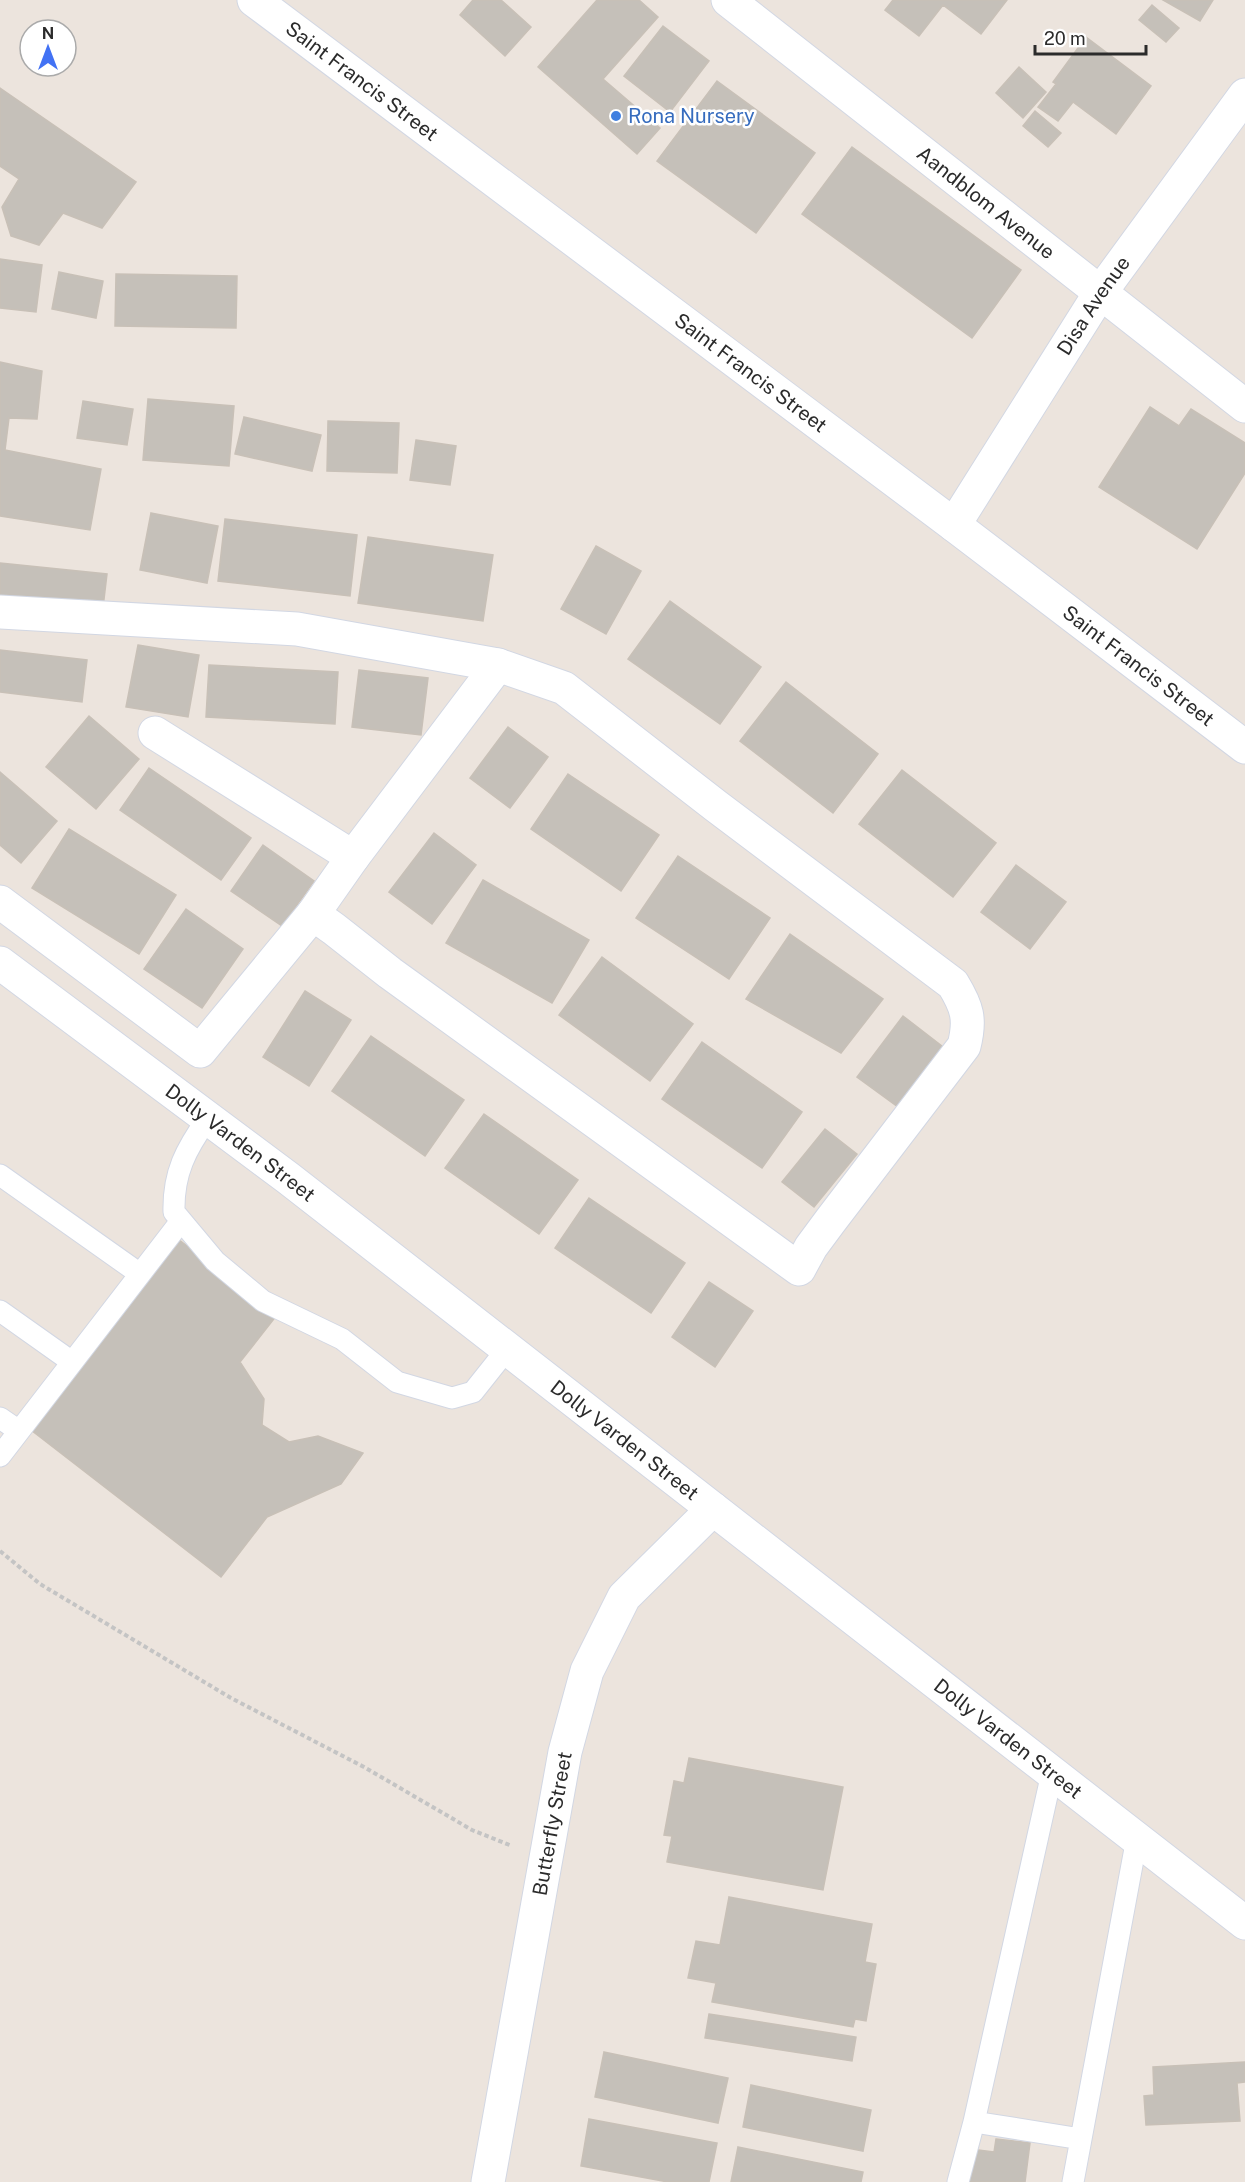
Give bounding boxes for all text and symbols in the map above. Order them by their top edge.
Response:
street label: Saint Francis Street [281,16,443,146]
north arrow [18,18,78,78]
scale bar [1035,18,1146,56]
text: N [42,24,54,43]
text: 20 m [1044,28,1086,49]
place label: Rona Nursery [628,104,755,128]
marker: Rona Nursery [609,109,623,123]
street label: Aandblom Avenue [912,141,1060,264]
street label: Disa Avenue [1052,251,1135,359]
street label: Saint Francis Street [670,308,832,438]
street label: Saint Francis Street [1058,600,1219,731]
street label: Dolly Varden Street [161,1079,320,1207]
street label: Dolly Varden Street [546,1375,703,1505]
street label: Dolly Varden Street [929,1673,1087,1804]
street label: Butterfly Street [527,1750,577,1898]

